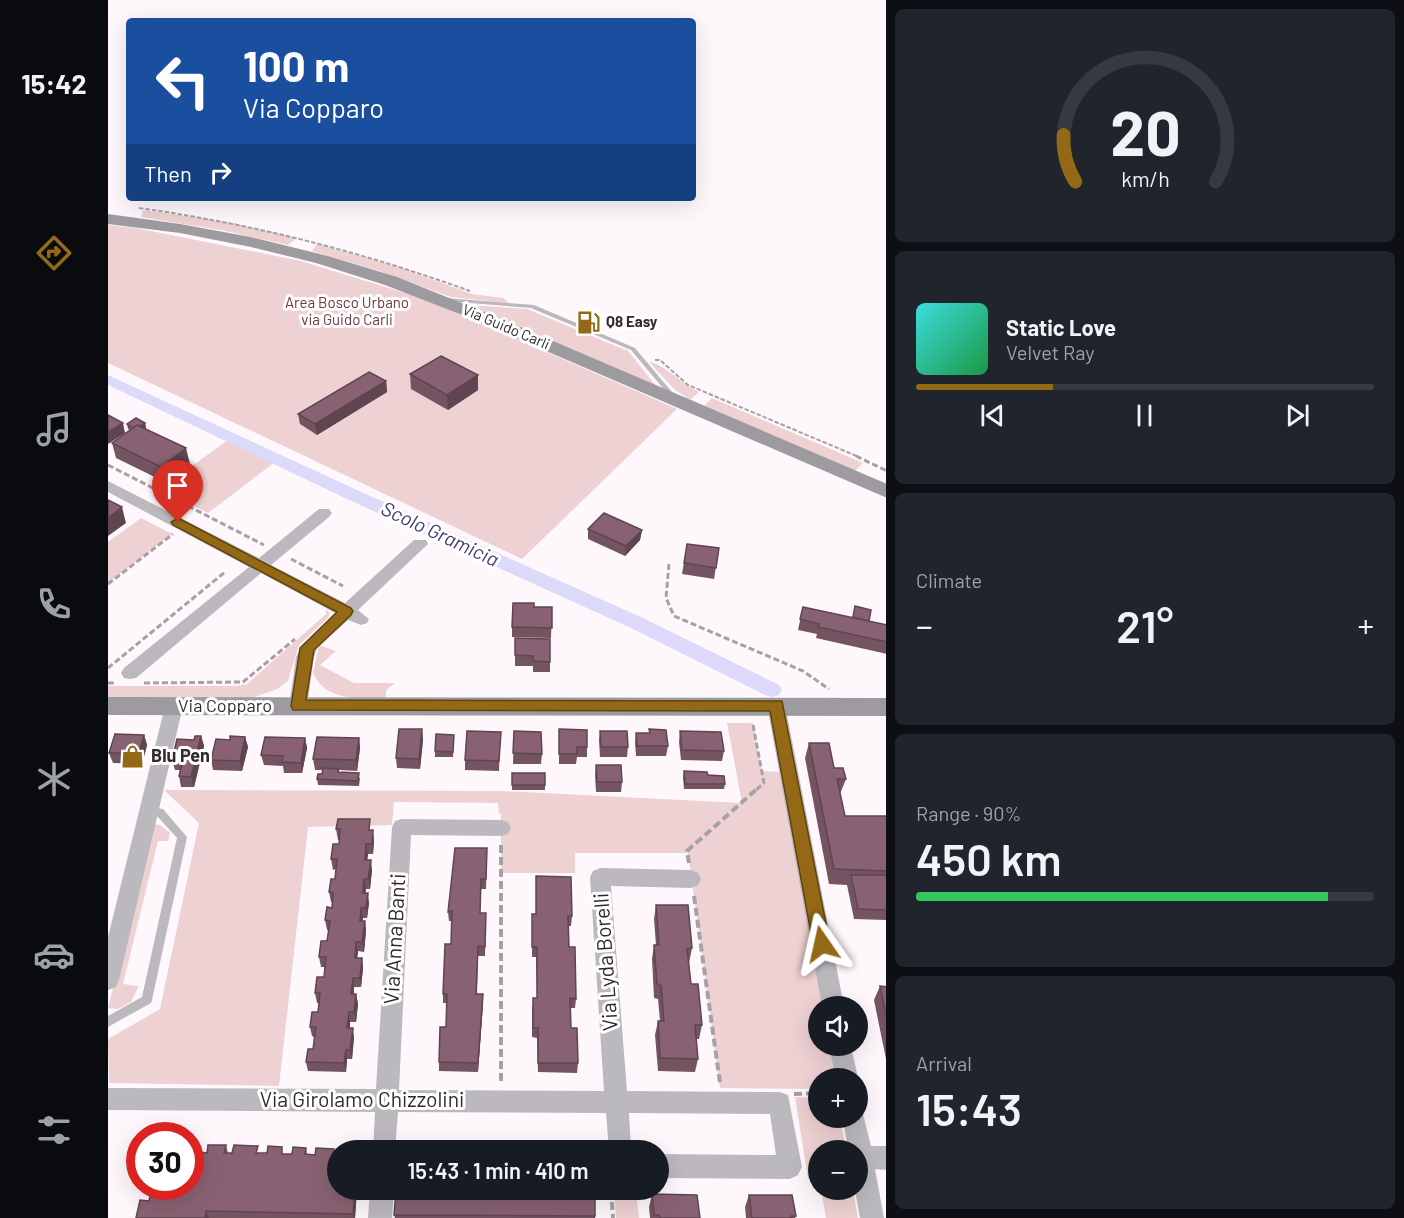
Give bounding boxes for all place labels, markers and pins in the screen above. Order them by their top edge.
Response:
fuel station icon: Q8 Easy [575,309,601,335]
place label: Q8 Easy [606,312,658,330]
pin [152,460,203,522]
shop icon: Blu Pen [120,743,146,769]
place label: Blu Pen [151,744,210,766]

